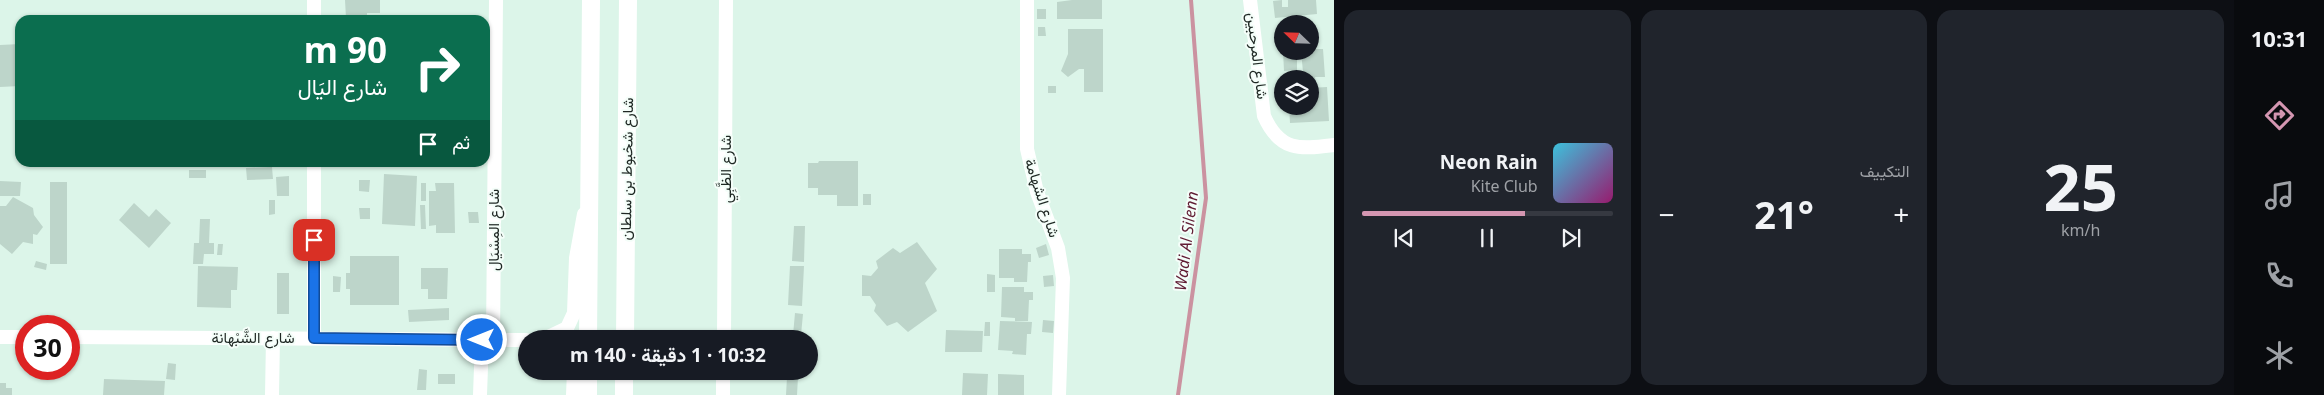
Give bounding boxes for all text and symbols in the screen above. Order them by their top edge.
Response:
street label: شارع المرحبين [1241,11,1273,101]
north arrow [1274,15,1319,60]
map controls [1274,15,1319,115]
text: 10:31 [2251,23,2307,53]
text: 90 m [304,26,387,73]
icon: right [405,35,470,100]
button: layers [1274,70,1319,115]
text: شارع اليَال [298,71,387,101]
street label: شارع شخبوط بن سلطان [615,97,639,241]
icon: directions [2262,98,2297,133]
text: ثم [452,129,470,155]
icon: arrive [414,130,442,158]
street label: شارع الظَّبِي [715,135,739,203]
text: 25 [2043,142,2118,230]
text: Neon Rain [1440,149,1538,175]
street label: شارع الشهامة [1019,156,1065,240]
text: التكييف [1860,160,1909,182]
text: Kite Club [1471,175,1538,197]
icon: music [2262,178,2297,213]
text: 21° [1754,188,1814,240]
street label: شارع المِسْيَال [483,189,505,271]
water label: Wadi Al Silenn [1169,190,1203,292]
text: − [1659,195,1675,233]
text: + [1893,195,1909,233]
pin [293,219,335,261]
text: km/h [2061,219,2100,241]
icon: previous [1390,224,1418,252]
icon: pause [1473,224,1501,252]
icon: next [1557,224,1585,252]
icon: arrive [300,226,328,254]
icon: phone [2262,258,2297,293]
position arrow [455,313,507,365]
speed limit sign: 30 [15,315,80,380]
street label: شارع الشَّبْهانة [211,327,295,349]
icon: climate [2262,338,2297,373]
text: 10:32 · 1 دقيقة · 140 m [570,342,766,368]

